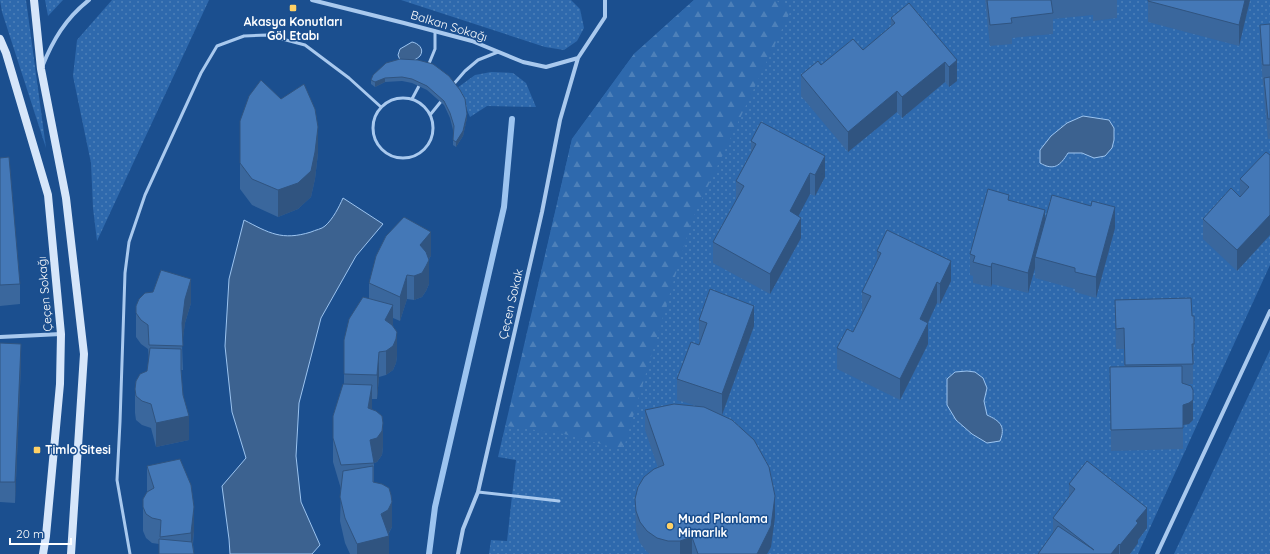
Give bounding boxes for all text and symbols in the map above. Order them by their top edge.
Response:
marker: Akasya Konutları Göl Etabı [288,3,298,13]
street label: Balkan Sokağı [409,7,489,44]
place label: Akasya Konutları Göl Etabı [244,14,343,43]
street label: Çeçen Sokağı [34,256,55,332]
street label: Çeçen Sokak [495,267,526,341]
place label: Timlo Sitesi [45,442,111,457]
marker: Timlo Sitesi [32,445,42,455]
place label: Muad Planlama Mimarlık [678,511,768,540]
scale bar [10,520,71,546]
marker: Muad Planlama Mimarlık [665,521,675,531]
text: 20 m [16,526,44,541]

